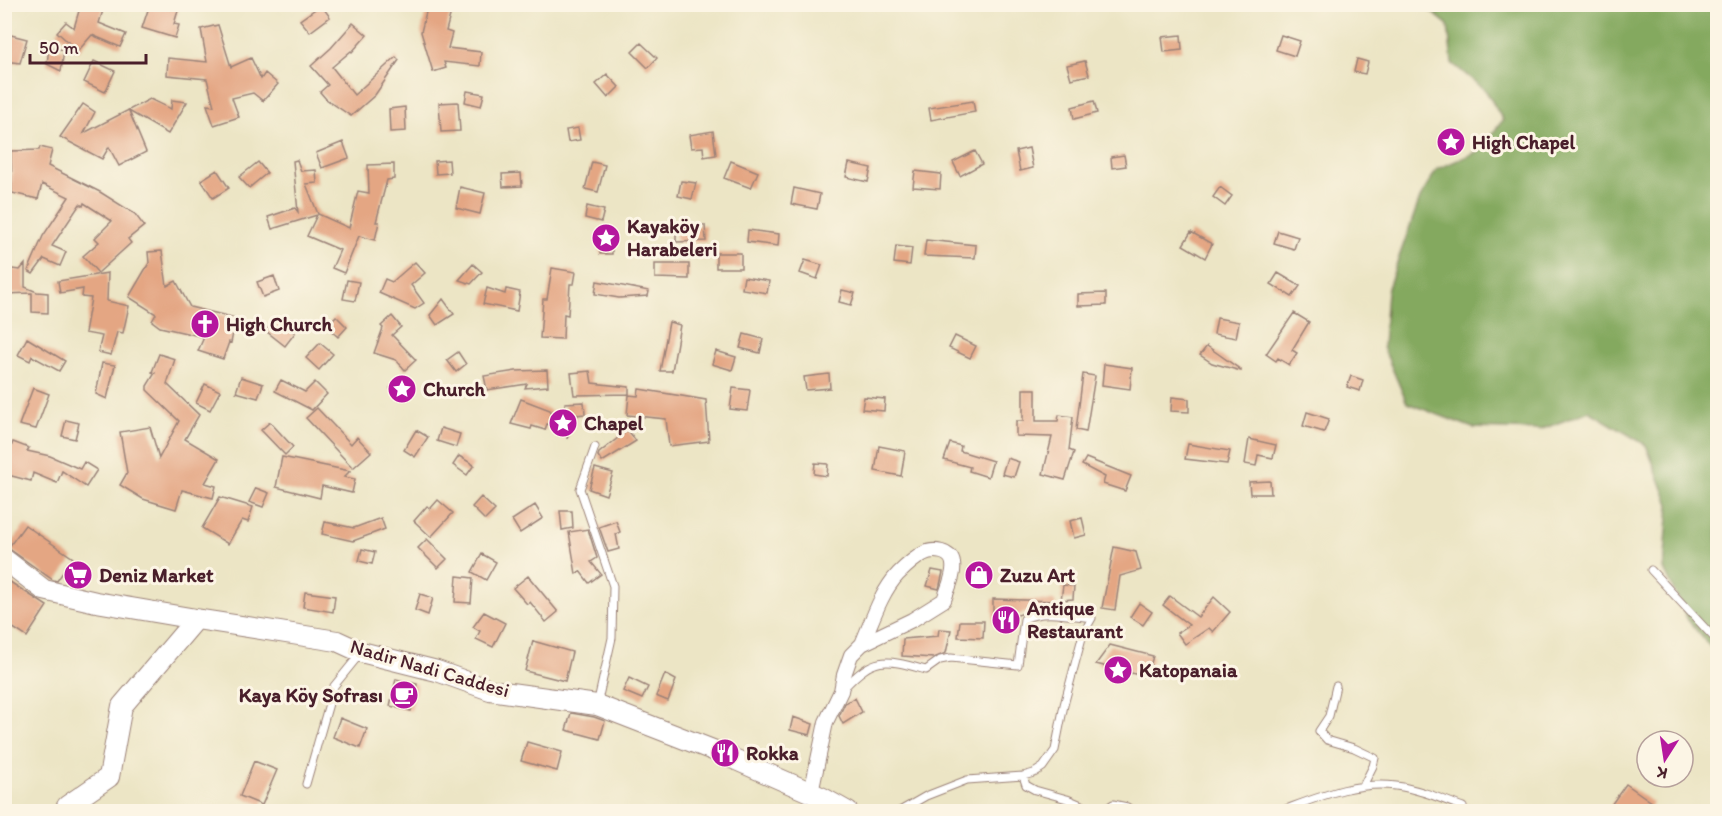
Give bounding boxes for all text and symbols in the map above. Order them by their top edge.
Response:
scale bar [30,27,146,65]
text: 50 m [39,37,79,59]
place icon: High Chapel [1435,126,1467,158]
place label: High Chapel [1472,130,1575,155]
place label: Kayaköy Harabeleri [627,214,717,261]
place icon: Kayaköy Harabeleri [590,222,622,254]
church icon: High Church [189,308,221,340]
place label: High Church [226,312,332,337]
place icon: Church [386,373,418,405]
place label: Church [423,377,486,401]
place icon: Chapel [547,407,579,439]
place label: Chapel [584,411,643,436]
supermarket icon: Deniz Market [62,559,94,591]
shop icon: Zuzu Art [963,559,995,591]
place label: Deniz Market [99,563,214,587]
place label: Zuzu Art [1000,563,1075,587]
place label: Antique Restaurant [1026,596,1123,643]
restaurant icon: Antique Restaurant [990,604,1022,636]
street label: Nadir Nadi Caddesi [348,634,512,702]
place icon: Katopanaia [1102,654,1134,686]
place label: Katopanaia [1139,658,1238,683]
cafe icon: Kaya Köy Sofrası [388,679,420,711]
place label: Kaya Köy Sofrası [239,683,383,708]
north arrow [1635,729,1695,789]
restaurant icon: Rokka [709,737,741,769]
place label: Rokka [746,741,799,765]
text: K [1654,763,1669,784]

